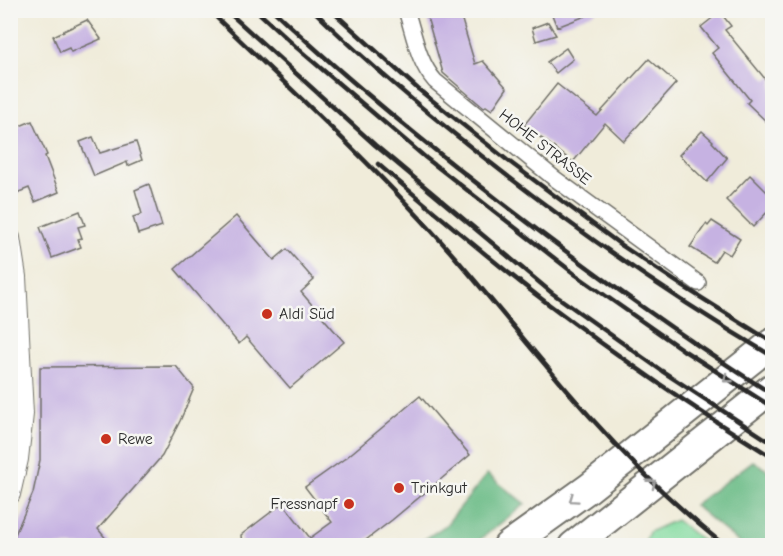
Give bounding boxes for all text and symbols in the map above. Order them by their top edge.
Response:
street label: HOHE STRASSE [495,106,595,189]
place label: Aldi Süd [279,305,335,323]
marker: Aldi Süd [260,307,274,321]
one-way arrow [722,372,733,383]
place label: Rewe [118,430,153,448]
marker: Rewe [99,432,113,446]
place label: Trinkgut [411,479,467,497]
one-way arrow [645,480,656,491]
marker: Trinkgut [392,481,406,495]
one-way arrow [569,492,580,503]
place label: Fressnapf [270,495,339,513]
marker: Fressnapf [342,497,356,511]

